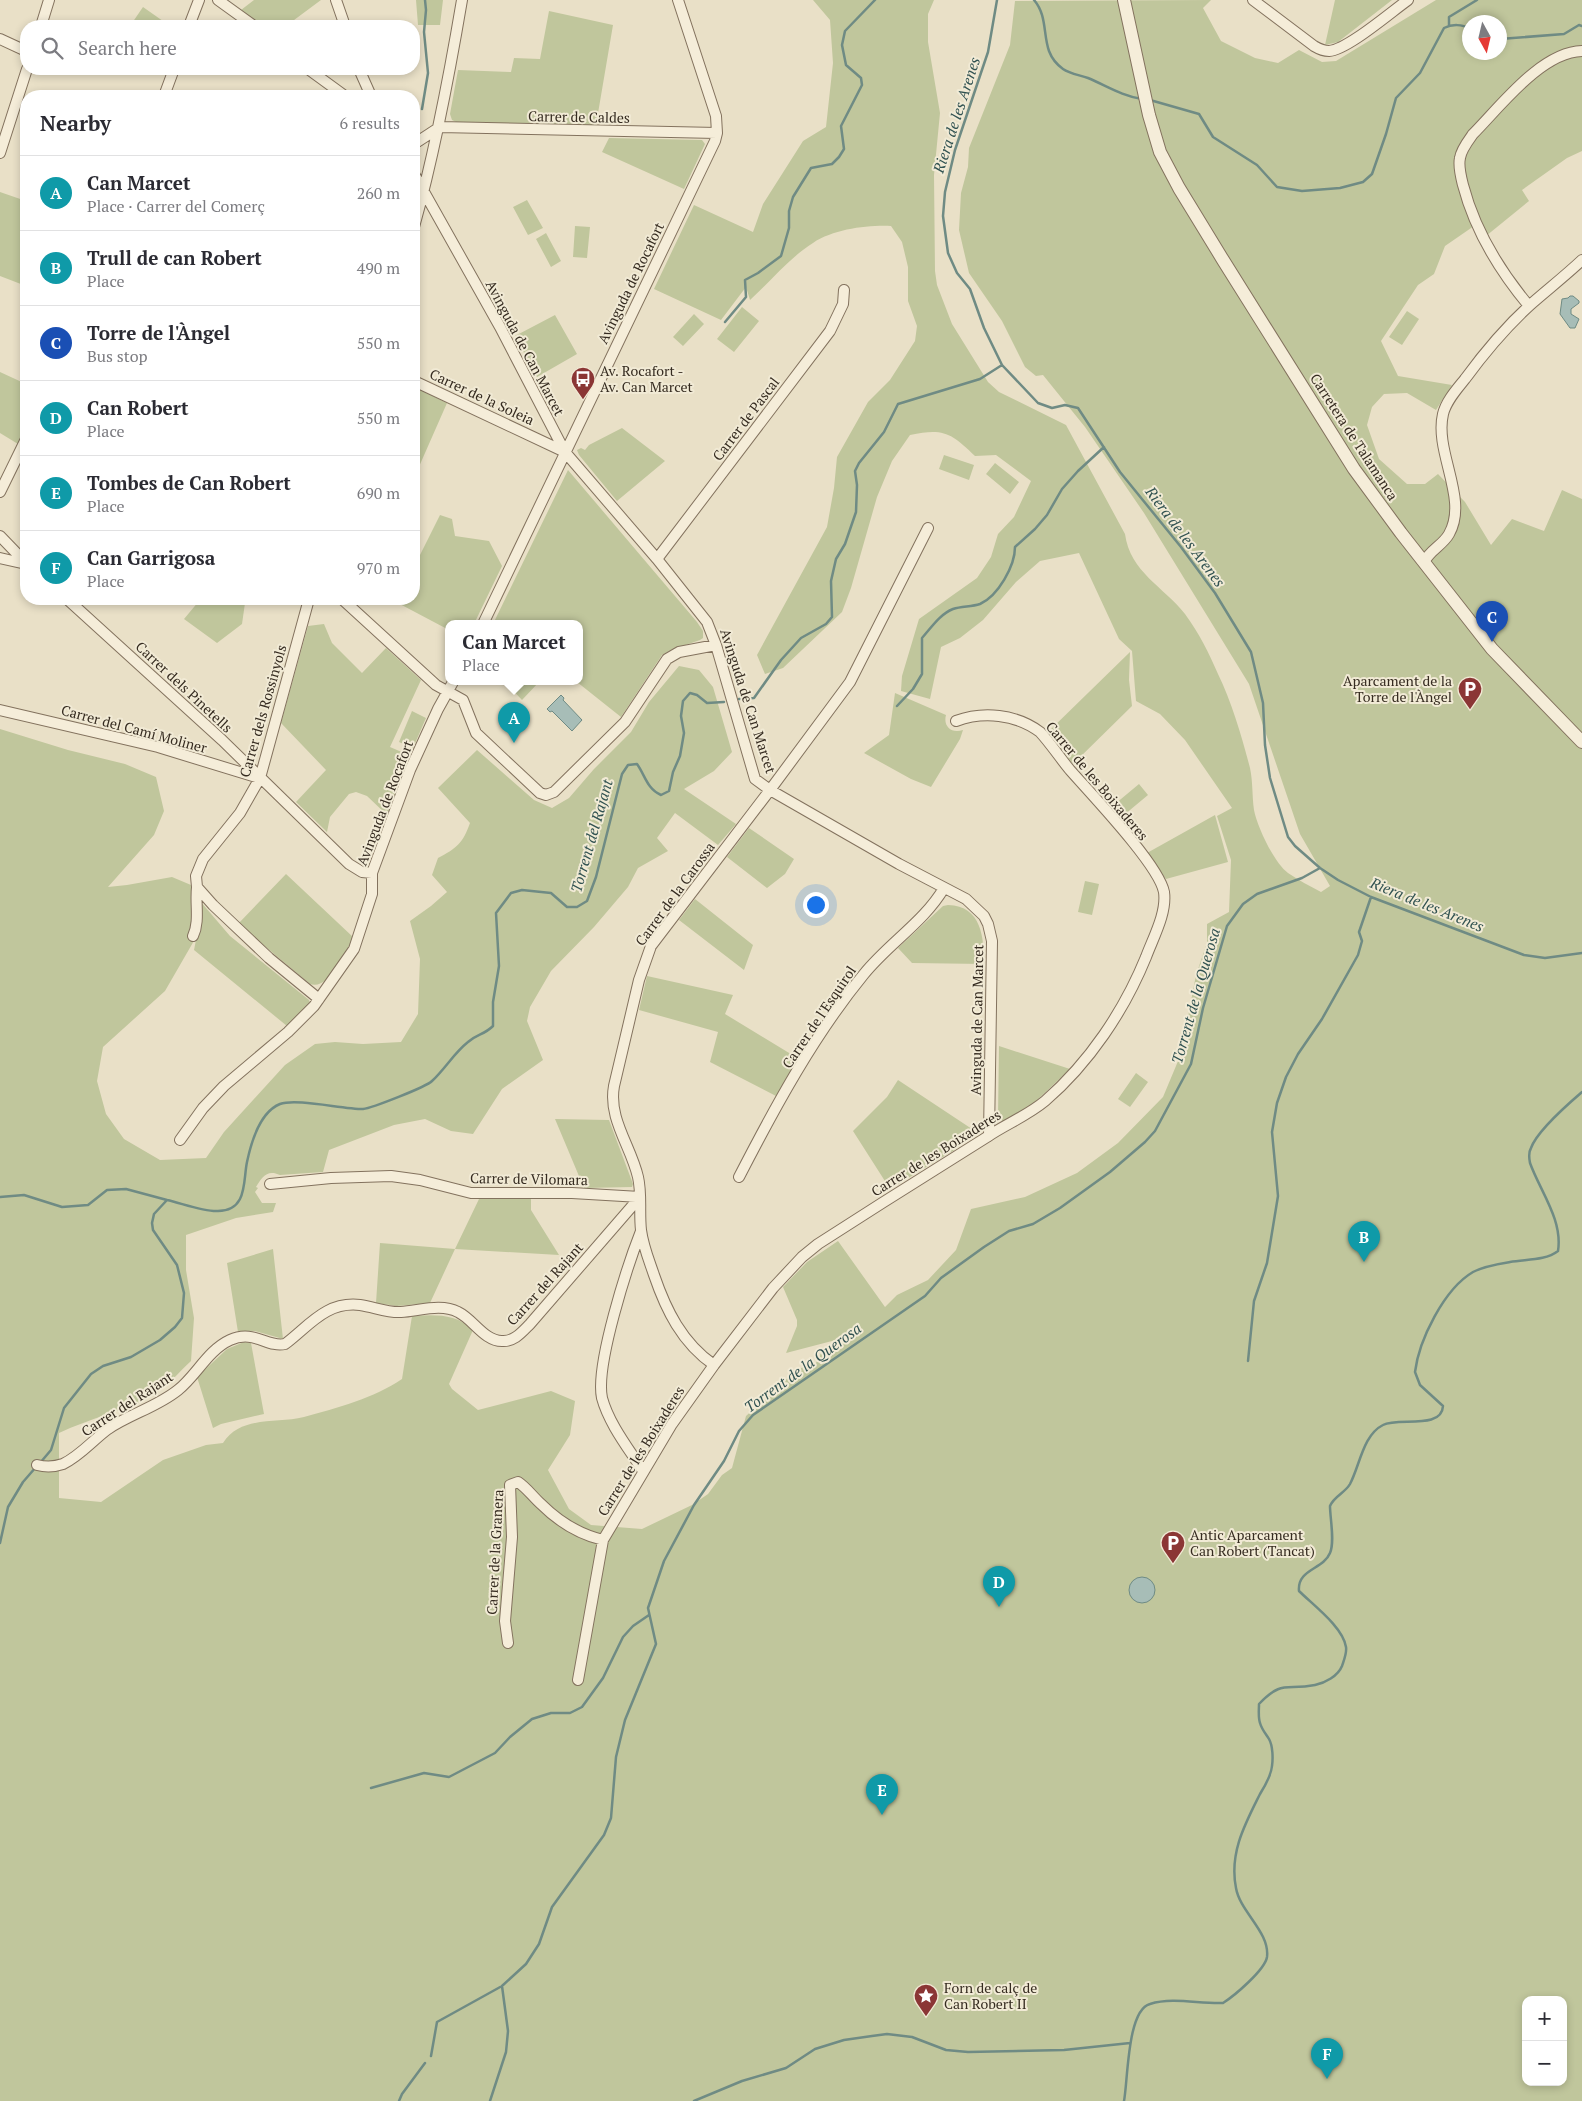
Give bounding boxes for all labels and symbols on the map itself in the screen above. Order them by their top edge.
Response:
north arrow [1462,15,1507,60]
water label: Riera de les Arenes [928,54,984,176]
street label: Carrer de Caldes [528,106,630,127]
street label: Avinguda de Rocafort [593,218,669,347]
street label: Avinguda de Can Marcet [482,277,570,420]
place label: Av. Rocafort - Av. Can Marcet [600,361,694,396]
street label: Carrer de la Soleia [427,364,538,429]
bus stop icon: Av. Rocafort - Av. Can Marcet [570,366,596,400]
street label: Carretera de Talamanca [1306,370,1403,504]
street label: Carrer de Pascal [708,373,783,464]
water label: Riera de les Arenes [1141,481,1230,591]
pin: C [1476,601,1508,642]
street label: Avinguda de Can Marcet [716,626,781,776]
street label: Carrer dels Pinetells [132,637,237,736]
street label: Carrer dels Rossinyols [234,642,291,779]
place label: Aparcament de la Torre de l'Àngel [1343,671,1452,706]
parking icon: Aparcament de la Torre de l'Àngel [1457,676,1483,710]
street label: Carrer del Camí Moliner [59,700,210,757]
pin: A [498,702,530,743]
street label: Carrer de les Boixaderes [1042,717,1153,844]
street label: Avinguda de Rocafort [352,737,417,868]
water label: Torrent del Rajant [565,776,617,895]
street label: Carrer de la Carossa [630,838,719,949]
water label: Riera de les Arenes [1367,872,1487,936]
your location [803,892,829,918]
water label: Torrent de la Querosa [1166,926,1224,1066]
street label: Avinguda de Can Marcet [966,944,987,1096]
street label: Carrer de l'Esquirol [777,962,860,1072]
street label: Carrer de les Boixaderes [867,1105,1004,1200]
street label: Carrer de Vilomara [470,1168,588,1189]
pin: B [1348,1221,1380,1262]
street label: Carrer del Rajant [502,1237,588,1329]
water label: Torrent de la Querosa [740,1318,865,1416]
street label: Carrer del Rajant [77,1366,177,1440]
street label: Carrer de les Boixaderes [593,1382,688,1519]
street label: Carrer de la Granera [482,1489,507,1615]
place label: Antic Aparcament Can Robert (Tancat) [1190,1525,1315,1560]
parking icon: Antic Aparcament Can Robert (Tancat) [1160,1530,1186,1564]
pin: D [983,1566,1015,1607]
pin: E [866,1774,898,1815]
place label: Forn de calç de Can Robert II [944,1978,1037,2013]
place icon: Forn de calç de Can Robert II [913,1983,939,2017]
pin: F [1311,2038,1343,2079]

